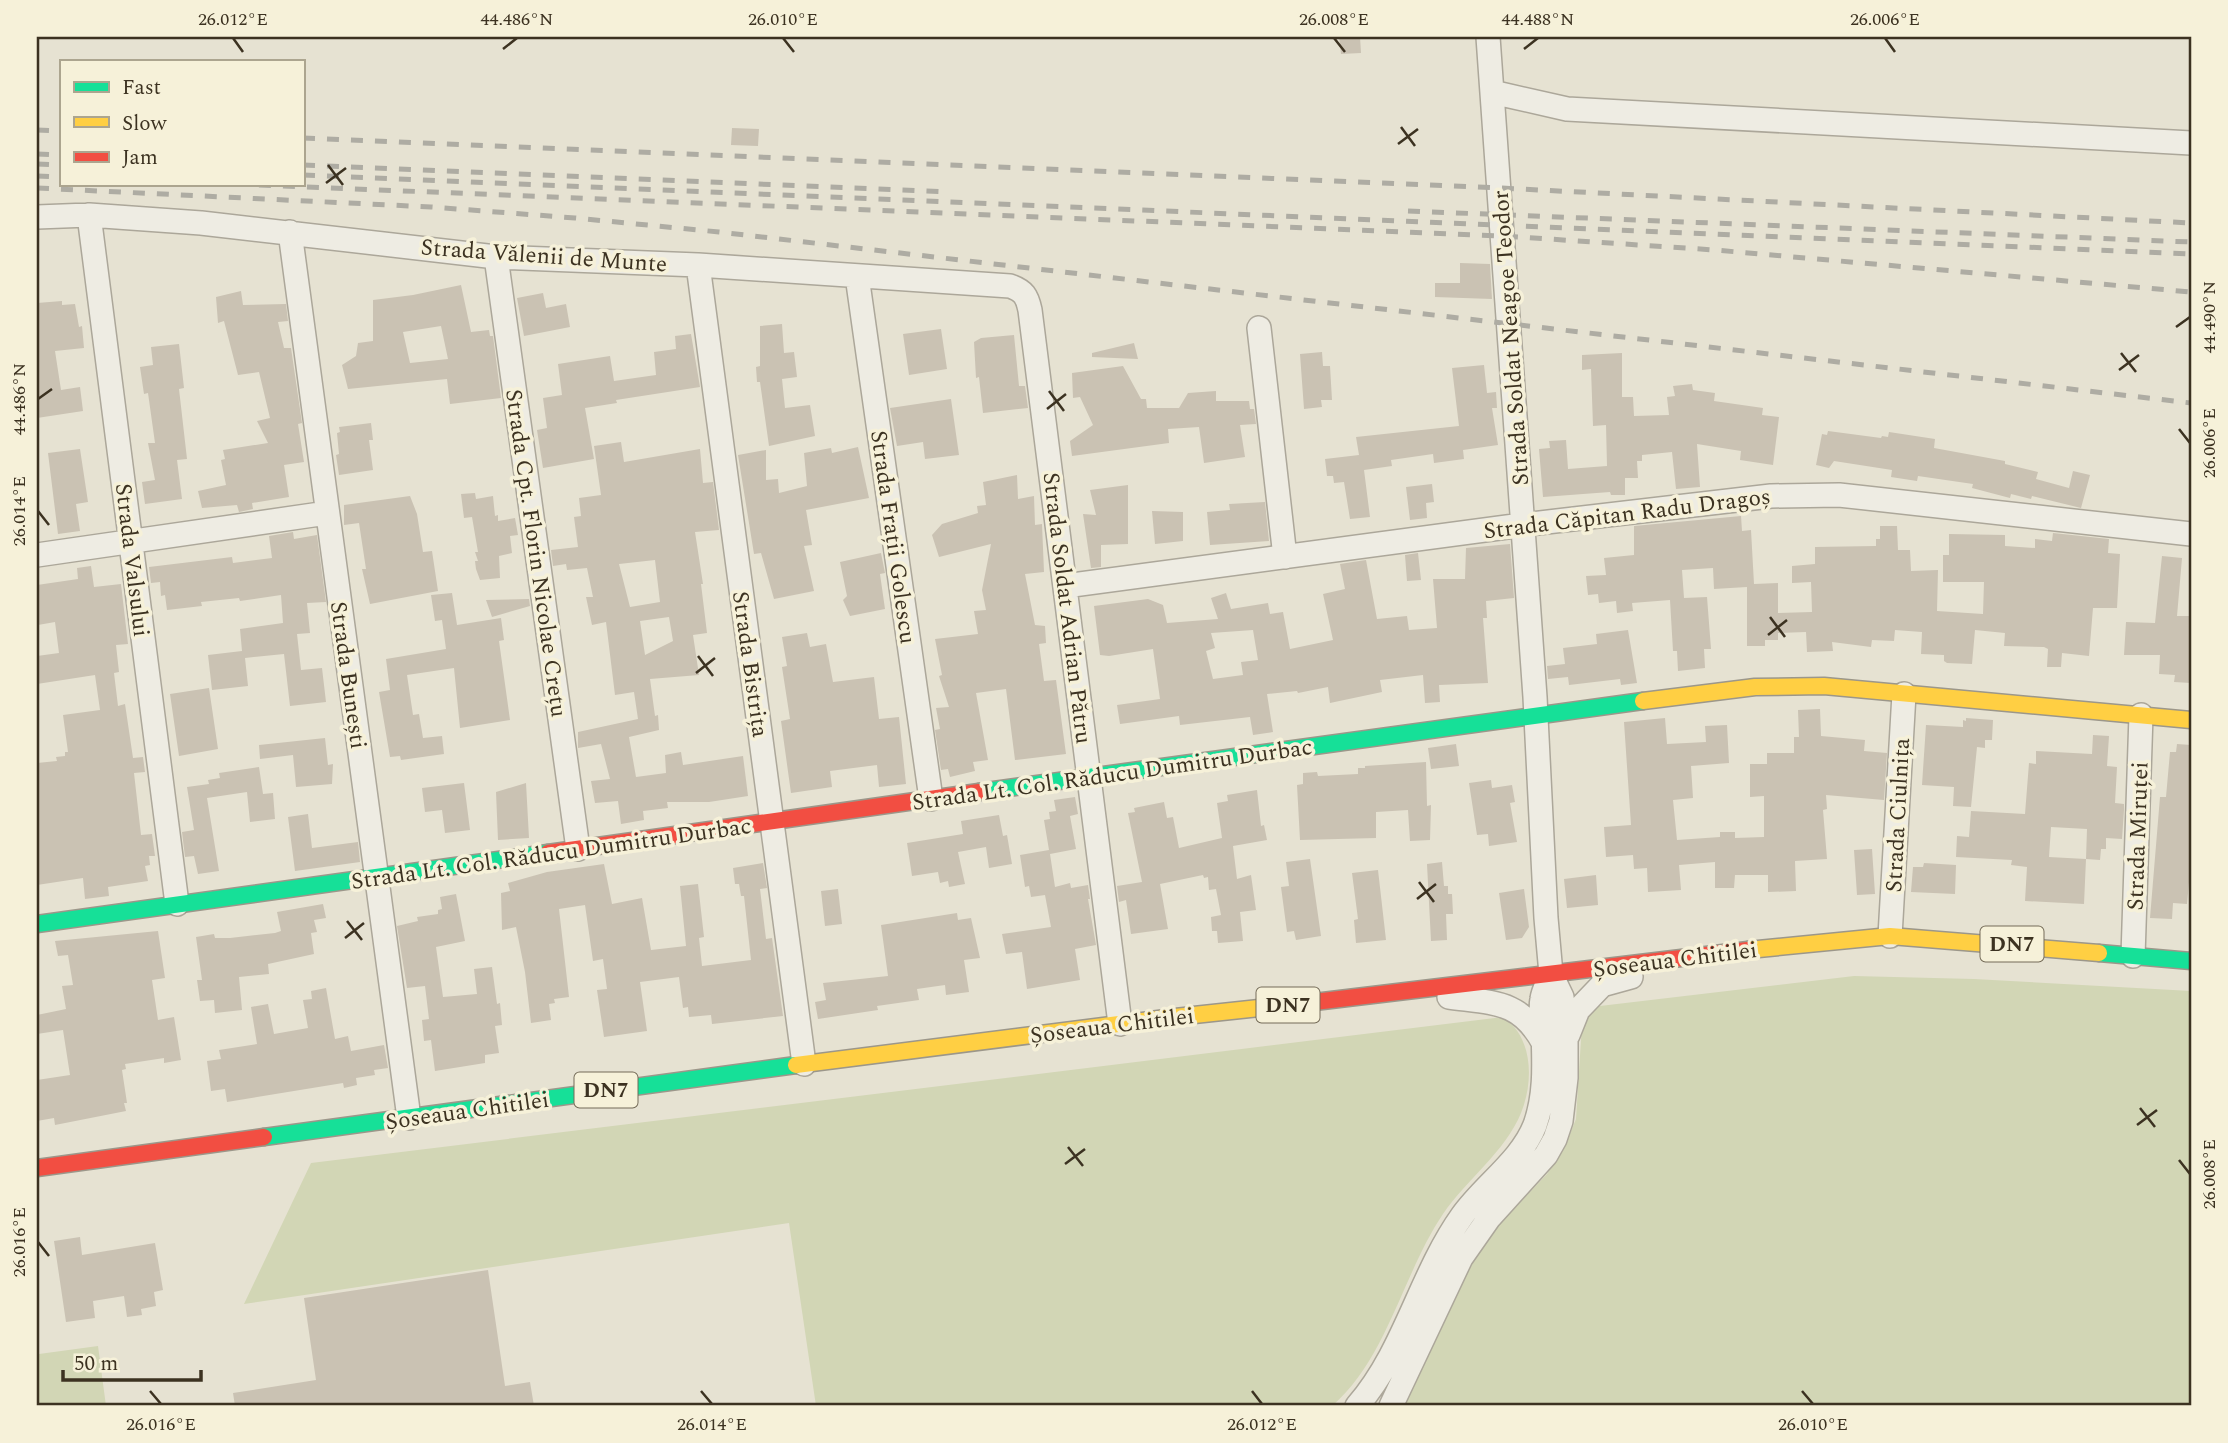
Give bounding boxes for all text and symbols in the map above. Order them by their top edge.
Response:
text: 26.012°E [198,6,268,33]
text: 44.486°N [481,6,553,33]
text: 26.010°E [748,6,818,33]
text: 26.008°E [1299,6,1369,33]
text: 44.488°N [1502,6,1574,33]
text: 26.006°E [1850,6,1920,33]
legend [60,60,304,186]
text: Fast [122,72,161,104]
text: Slow [122,108,168,140]
text: Jam [122,142,158,174]
street label: Strada Soldat Neagoe Teodor [1484,189,1539,487]
street label: Strada Vălenii de Munte [419,230,668,283]
text: 44.490°N [2196,281,2223,353]
text: 44.486°N [6,363,33,435]
street label: Strada Cpt. Florin Nicolae Crețu [495,387,576,720]
text: 26.006°E [2196,408,2223,478]
street label: Strada Frații Golescu [860,428,925,646]
street label: Strada Soldat Adrian Pătru [1032,470,1101,746]
text: 26.014°E [6,476,33,546]
street label: Strada Căpitan Radu Dragoș [1482,479,1773,549]
street label: Strada Valsului [105,481,158,639]
street label: Strada Bistrița [722,589,777,740]
street label: Strada Bunești [320,599,375,751]
street label: Strada Lt. Col. Răducu Dumitru Durbac [910,730,1315,821]
street label: Strada Ciulnița [1877,737,1920,893]
street label: Strada Miruței [2118,761,2159,911]
street label: Strada Lt. Col. Răducu Dumitru Durbac [349,809,754,900]
road number: DN7 [1980,926,2044,962]
street label: Șoseaua Chitilei [1591,933,1759,988]
road number: DN7 [1256,988,1320,1023]
street label: Șoseaua Chitilei [1028,999,1196,1054]
road number: DN7 [574,1072,638,1108]
street label: Șoseaua Chitilei [383,1083,551,1140]
text: 26.008°E [2196,1139,2223,1209]
text: 26.016°E [6,1207,33,1277]
scale bar [63,1338,201,1382]
text: 50 m [74,1348,118,1380]
text: 26.016°E [126,1411,196,1438]
text: 26.014°E [677,1411,747,1438]
text: 26.012°E [1227,1411,1297,1438]
text: 26.010°E [1778,1411,1848,1438]

